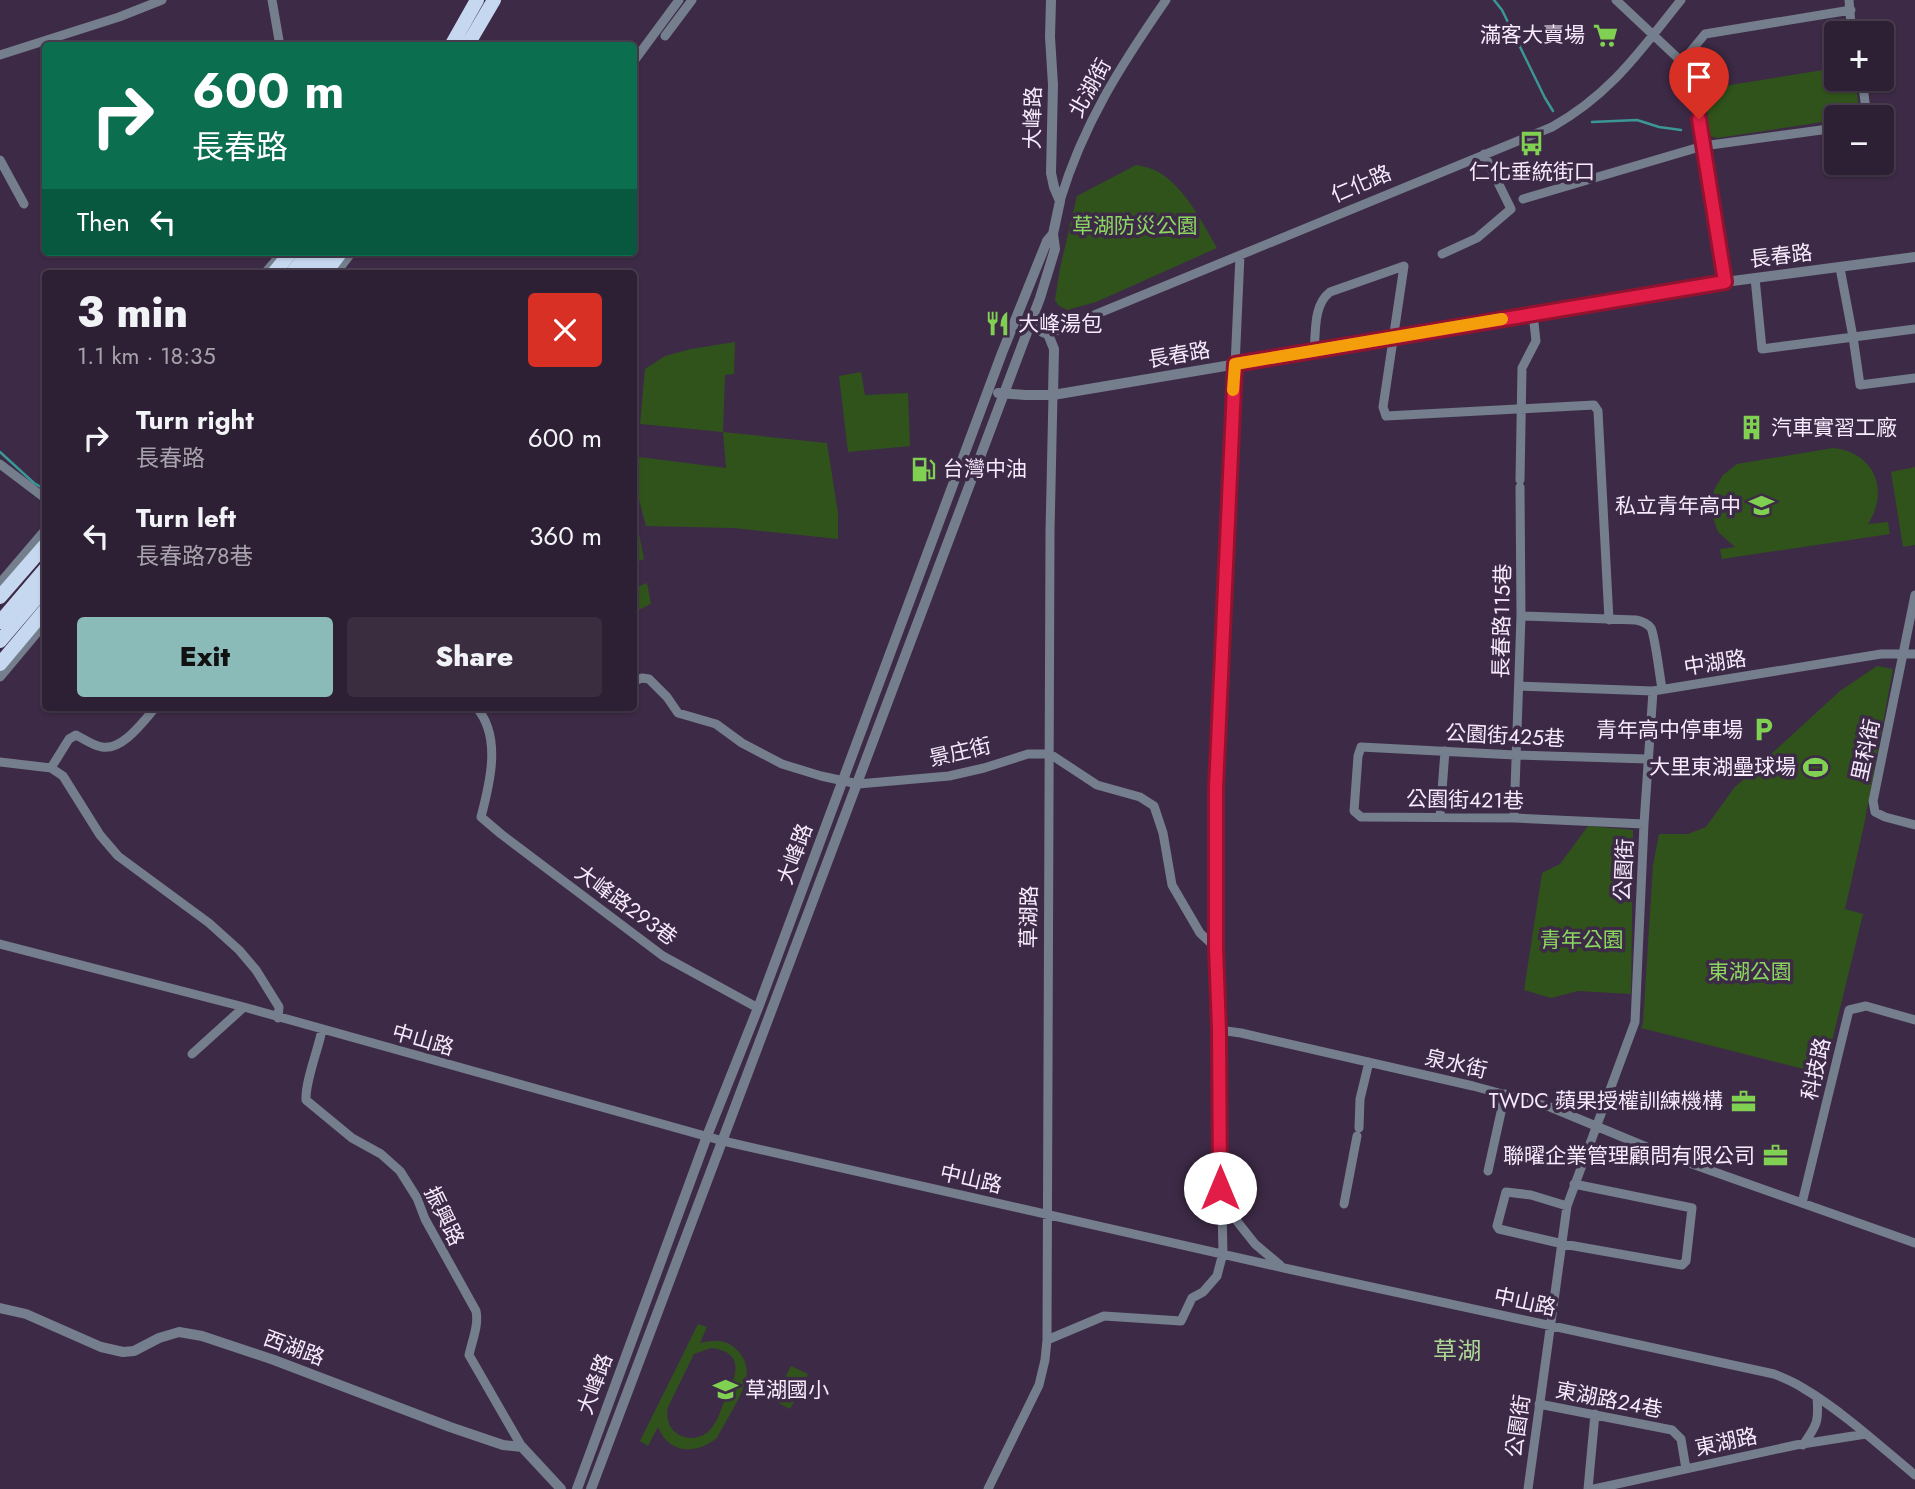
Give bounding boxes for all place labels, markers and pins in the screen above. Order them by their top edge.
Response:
place label: 滿客大賣場 [1480,20,1585,50]
supermarket icon: 滿客大賣場 [1591,21,1619,49]
pin [1669,47,1729,119]
bus stop icon: 仁化垂統街口 [1518,129,1546,157]
place label: 仁化垂統街口 [1469,157,1595,187]
place label: 大峰湯包 [1018,309,1102,339]
restaurant icon: 大峰湯包 [984,310,1012,338]
place label: 汽車實習工廠 [1771,413,1897,443]
building icon: 汽車實習工廠 [1737,414,1765,442]
place label: 台灣中油 [943,454,1027,484]
fuel station icon: 台灣中油 [909,455,937,483]
place label: 私立青年高中 [1615,491,1741,521]
school or university icon: 私立青年高中 [1747,492,1775,520]
place label: 青年高中停車場 [1596,715,1743,745]
parking icon: 青年高中停車場 [1749,716,1777,744]
place label: 大里東湖壘球場 [1649,752,1796,782]
sports icon: 大里東湖壘球場 [1802,753,1830,781]
place label: TWDC 蘋果授權訓練機構 [1489,1086,1723,1116]
office icon: TWDC 蘋果授權訓練機構 [1729,1087,1757,1115]
place label: 聯曜企業管理顧問有限公司 [1503,1141,1755,1171]
office icon: 聯曜企業管理顧問有限公司 [1761,1142,1789,1170]
place label: 草湖國小 [745,1375,829,1405]
school or university icon: 草湖國小 [711,1376,739,1404]

